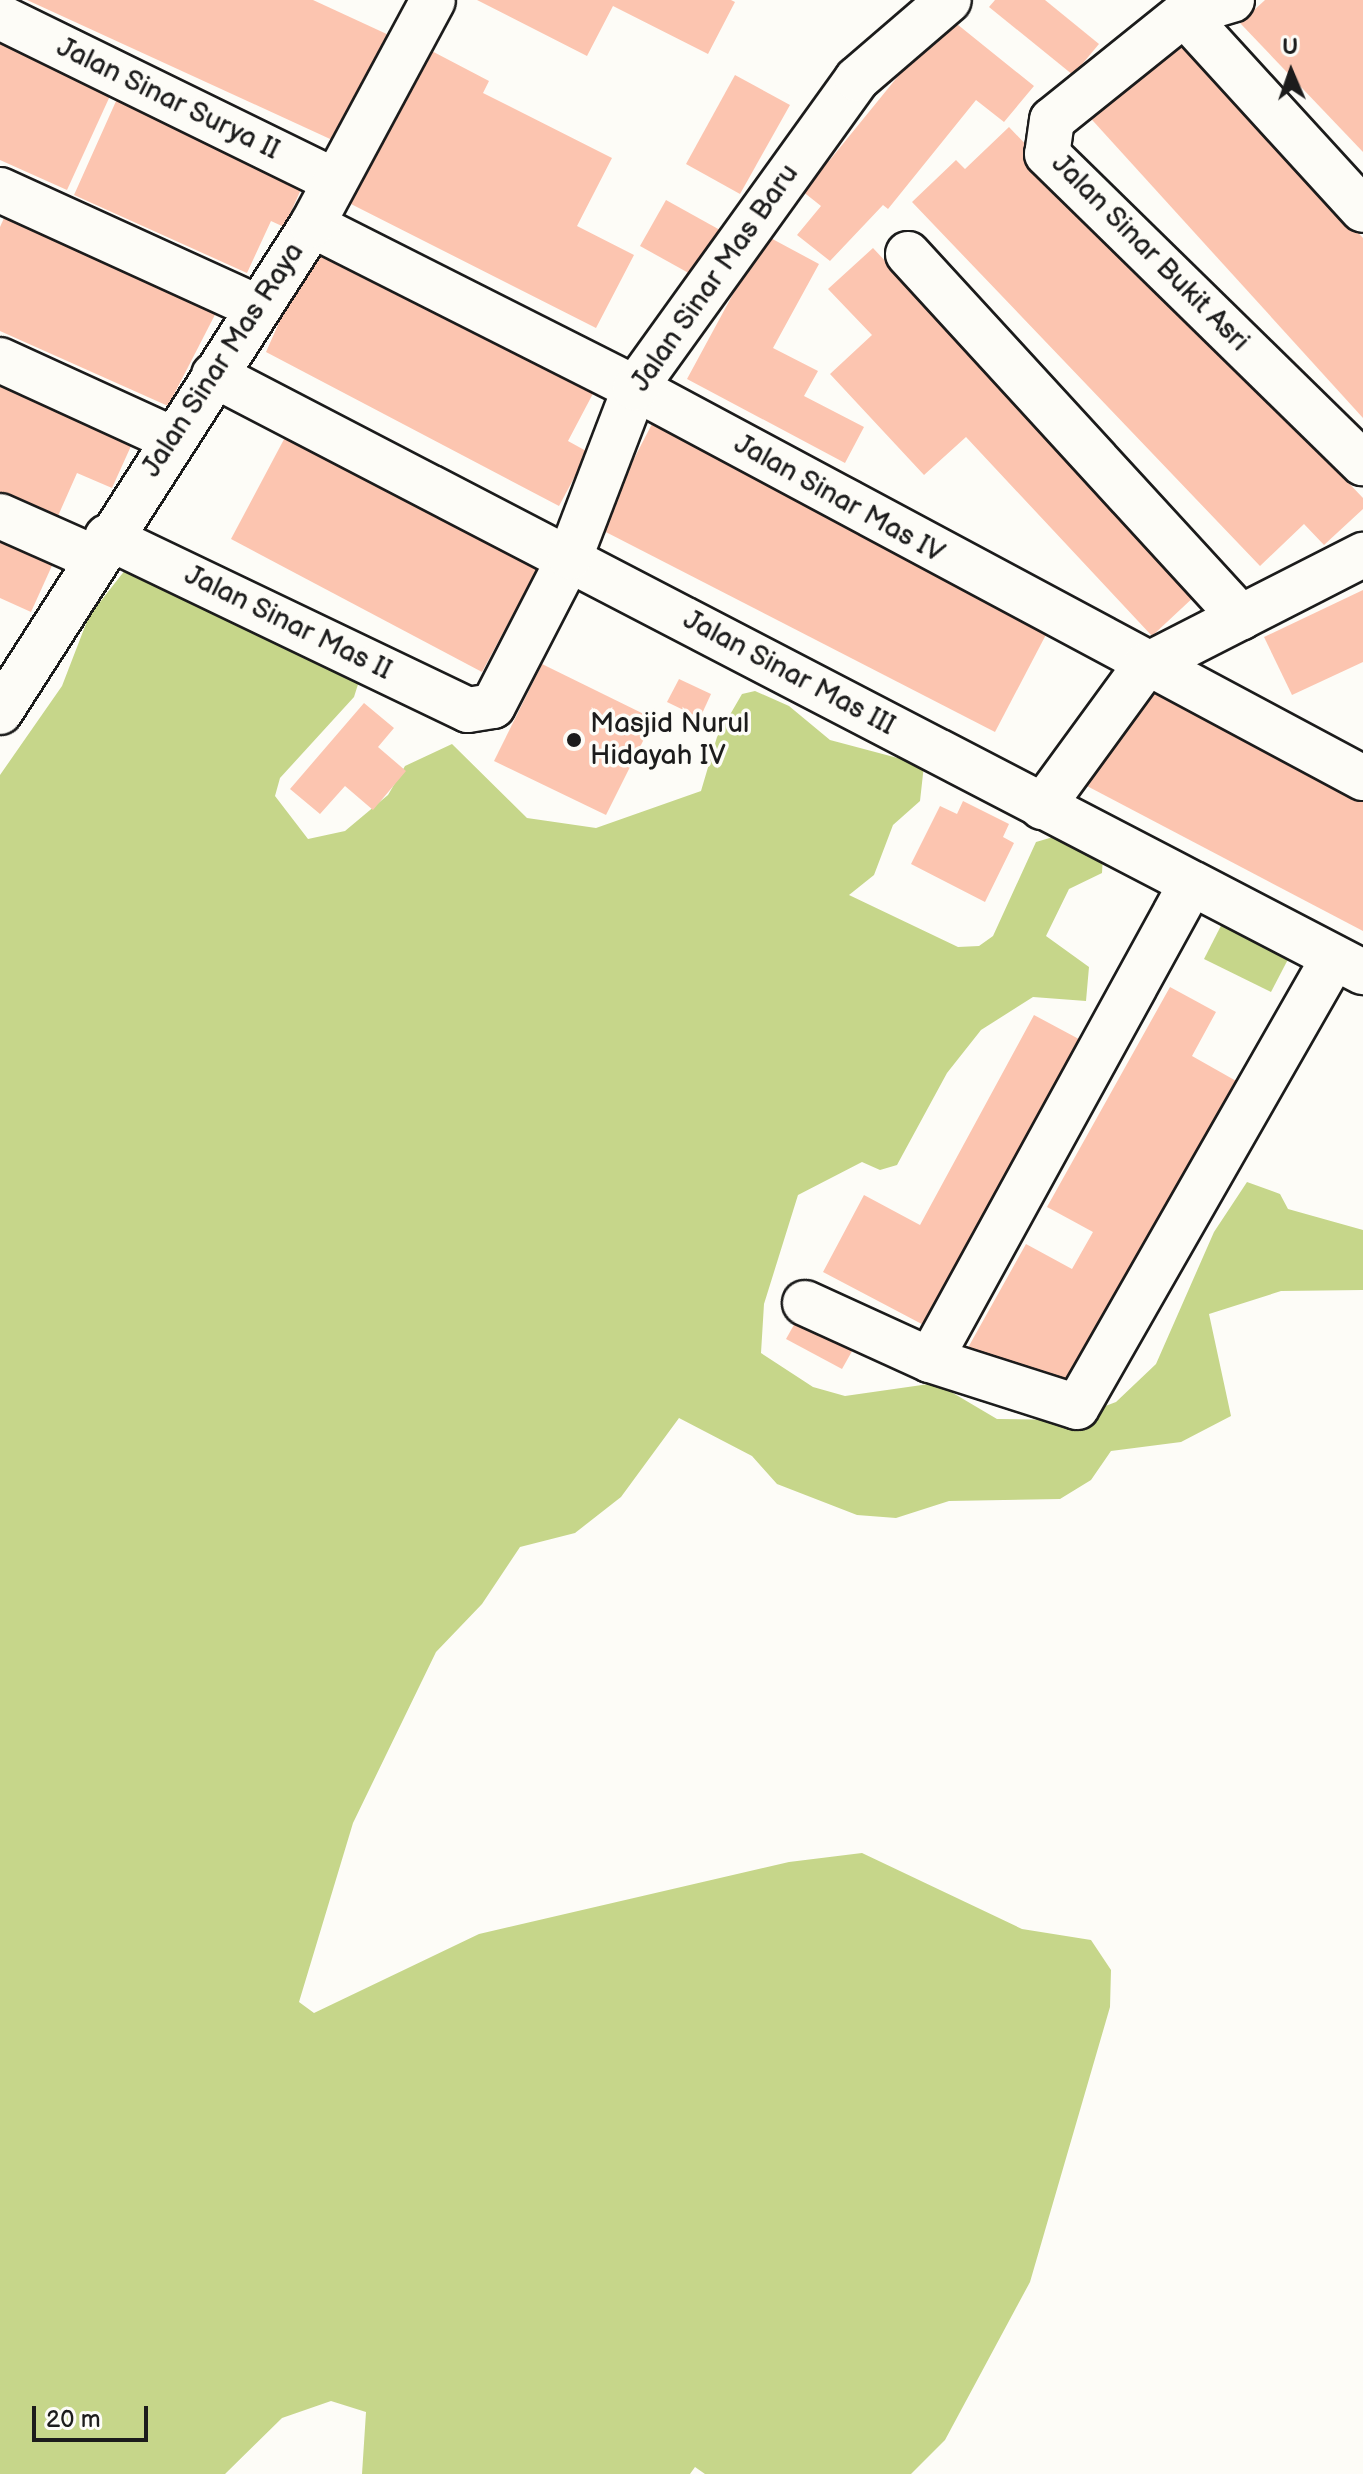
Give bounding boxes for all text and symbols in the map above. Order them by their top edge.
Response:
street label: Jalan Sinar Surya II [51,30,285,168]
north arrow [1251,32,1331,112]
text: U [1282,34,1298,61]
street label: Jalan Sinar Bukit Asri [1044,147,1256,359]
street label: Jalan Sinar Mas Baru [624,158,806,398]
street label: Jalan Sinar Mas Raya [135,236,311,484]
street label: Jalan Sinar Mas IV [728,427,950,571]
street label: Jalan Sinar Mas II [179,558,397,688]
street label: Jalan Sinar Mas III [677,603,901,743]
place label: Masjid Nurul Hidayah IV [590,707,749,773]
marker: Masjid Nurul Hidayah IV [565,731,583,749]
scale bar [36,2390,152,2440]
text: 20 m [46,2405,101,2434]

